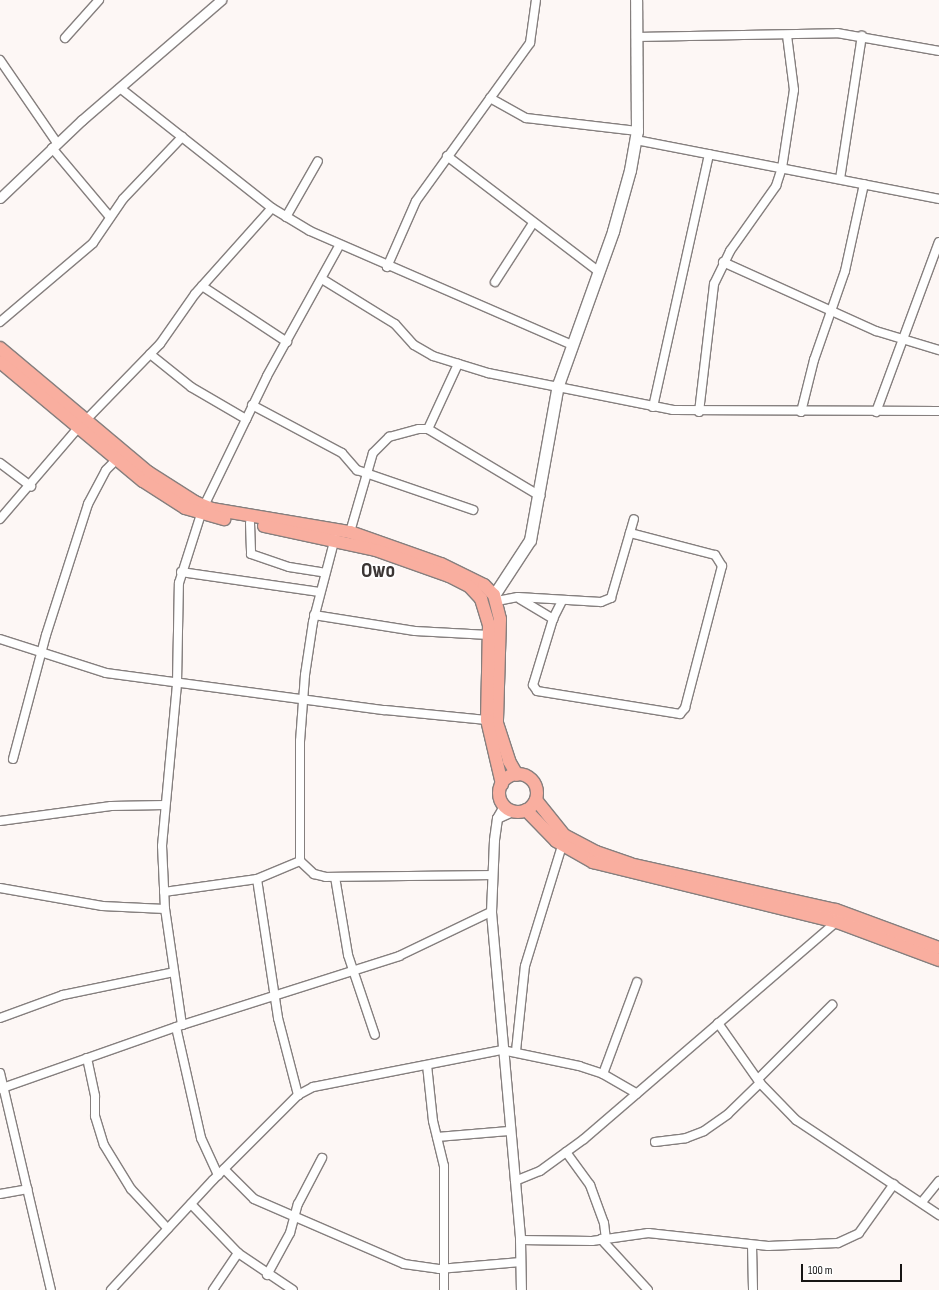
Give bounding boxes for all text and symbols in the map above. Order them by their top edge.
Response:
district label: Owo [361,558,395,584]
scale bar [803,1256,904,1282]
text: 100 m [808,1263,833,1278]

